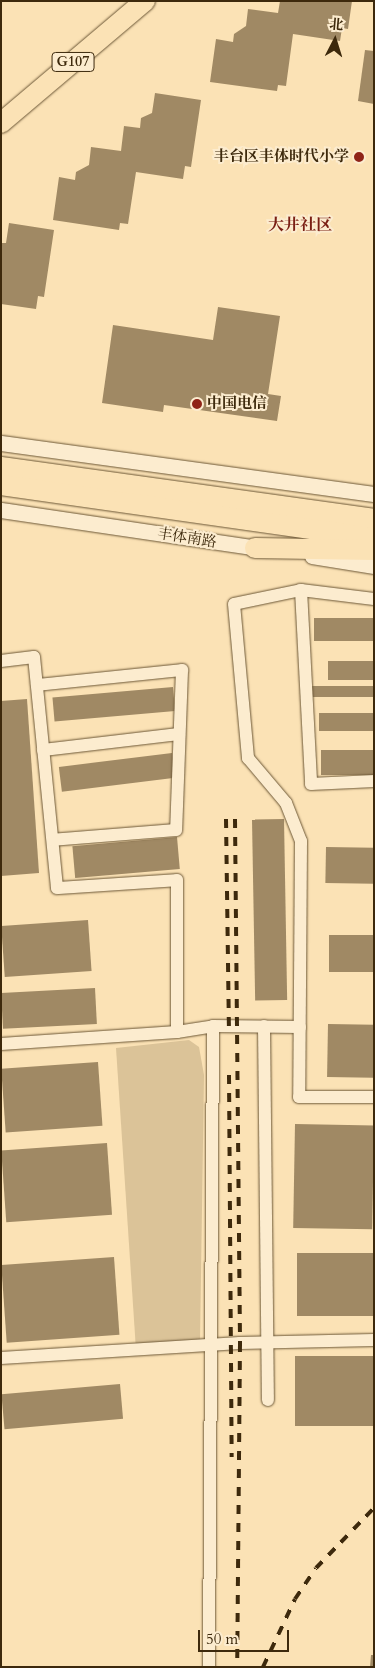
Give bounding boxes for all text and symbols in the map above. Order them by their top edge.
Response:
text: 北 [329,14,344,35]
north arrow [310,15,360,65]
road number: G107 [50,51,96,74]
place label: 丰台区丰体时代小学 [214,148,349,166]
marker: 丰台区丰体时代小学 [353,151,365,163]
district label: 大井社区 [268,215,332,235]
place label: 中国电信 [207,395,267,413]
marker: 中国电信 [191,398,203,410]
street label: 丰体南路 [156,524,218,552]
scale bar [200,1620,291,1652]
text: 50 m [206,1629,238,1649]

